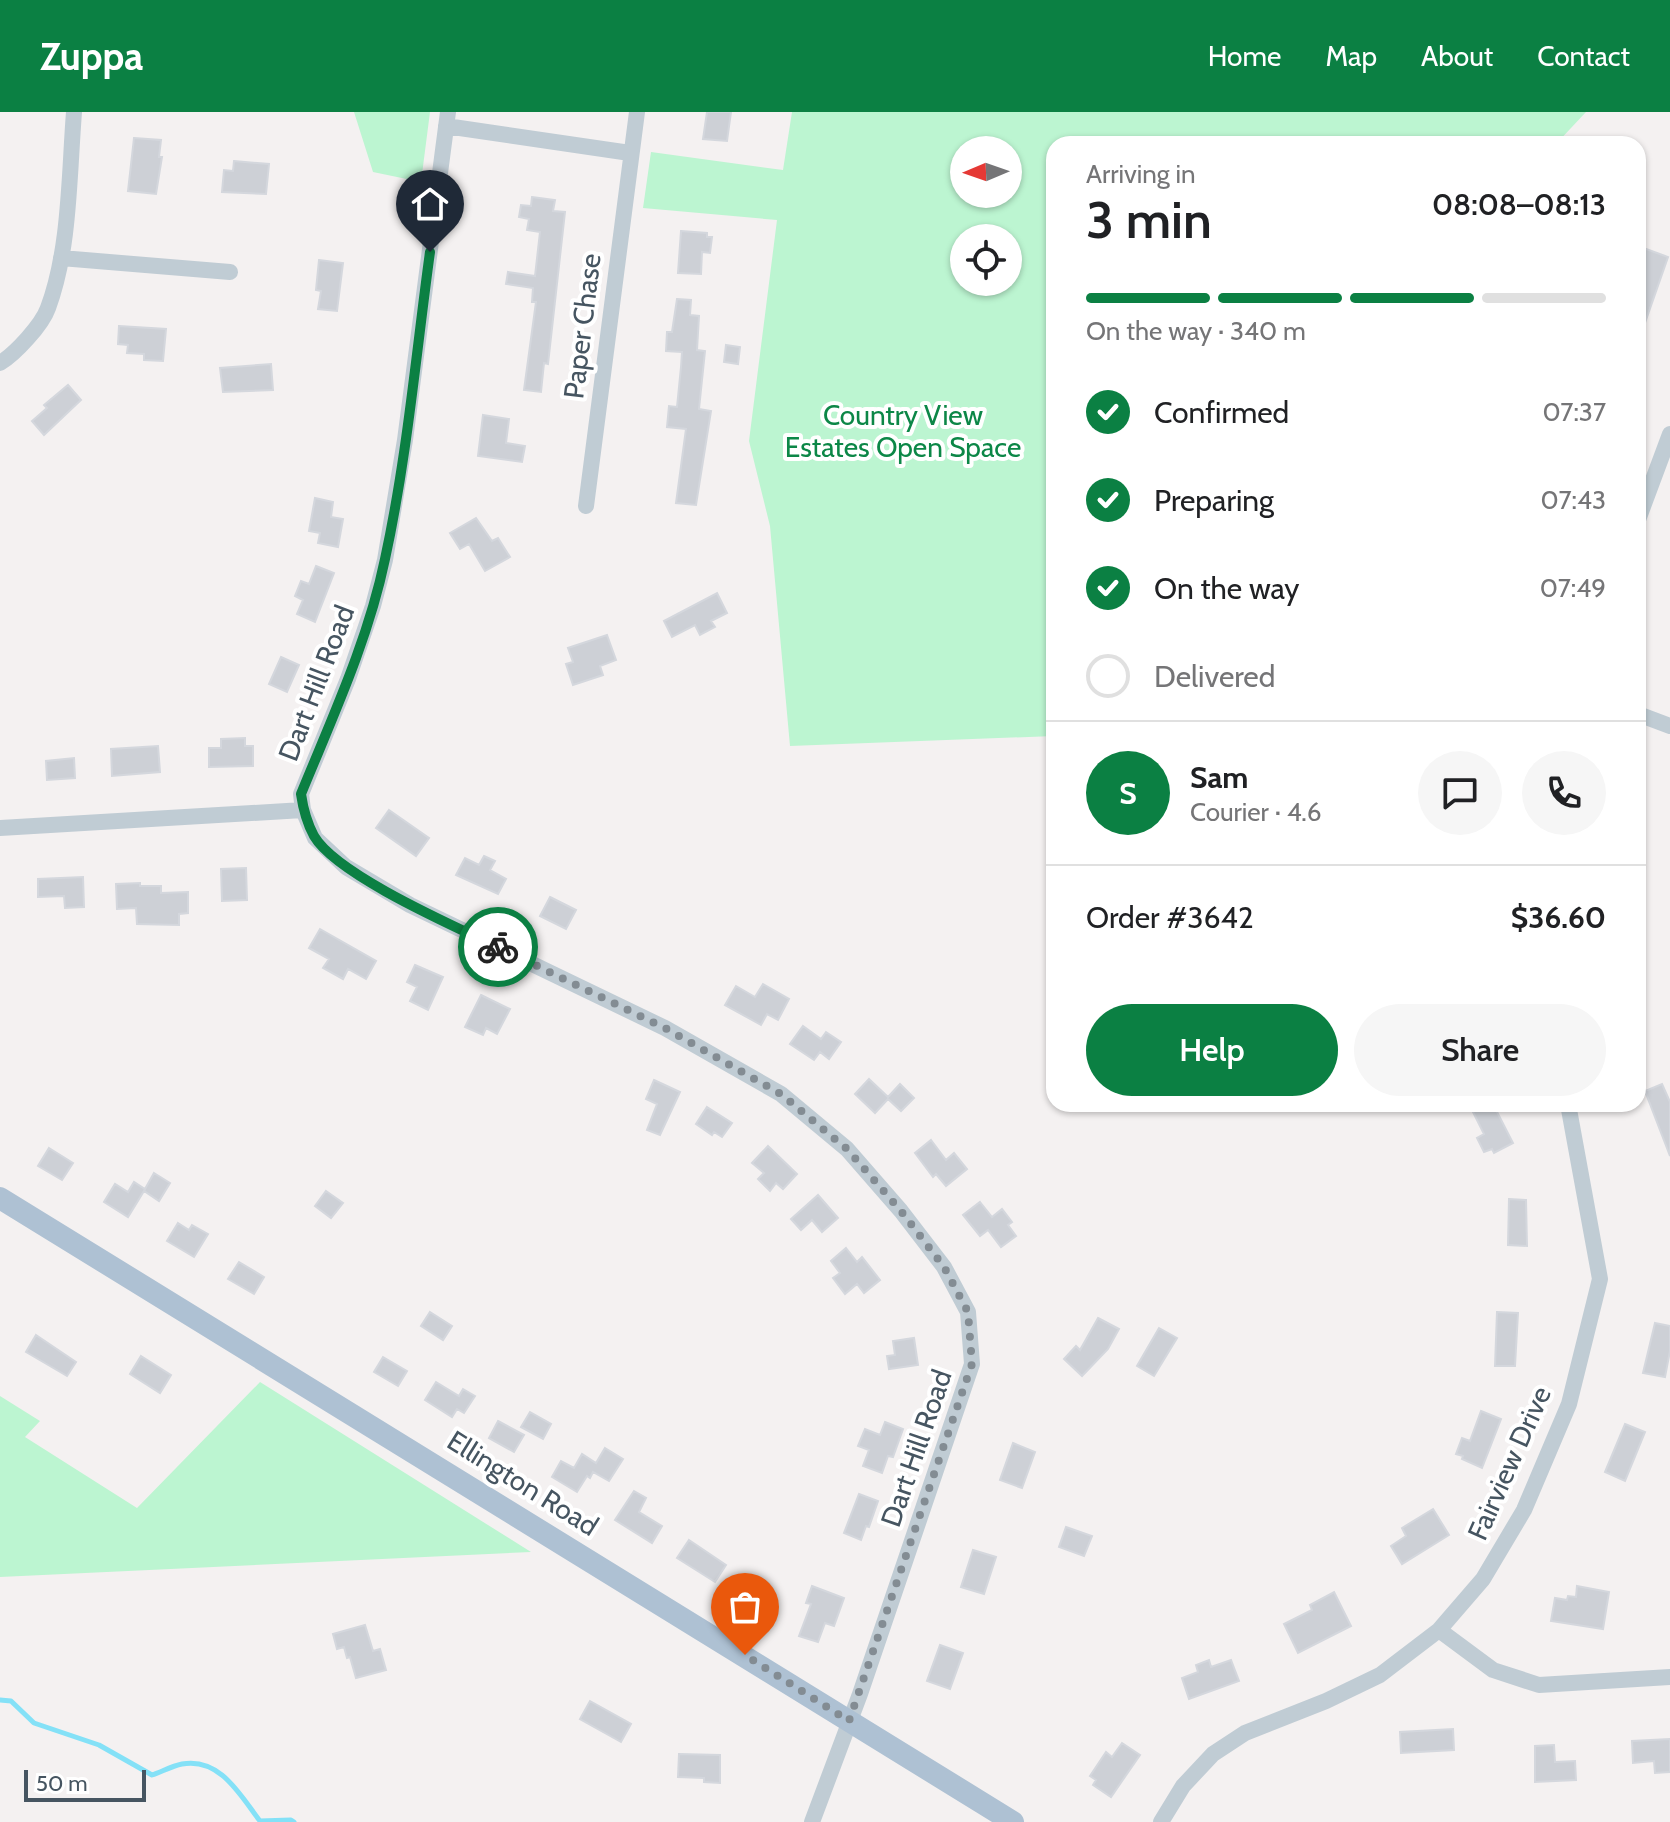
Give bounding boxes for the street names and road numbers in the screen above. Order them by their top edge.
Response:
street label: Paper Chase [556,252,608,400]
street label: Dart Hill Road [271,600,361,766]
street label: Dart Hill Road [873,1365,959,1531]
street label: Fairview Drive [1460,1381,1558,1545]
street label: Ellington Road [441,1423,605,1543]

